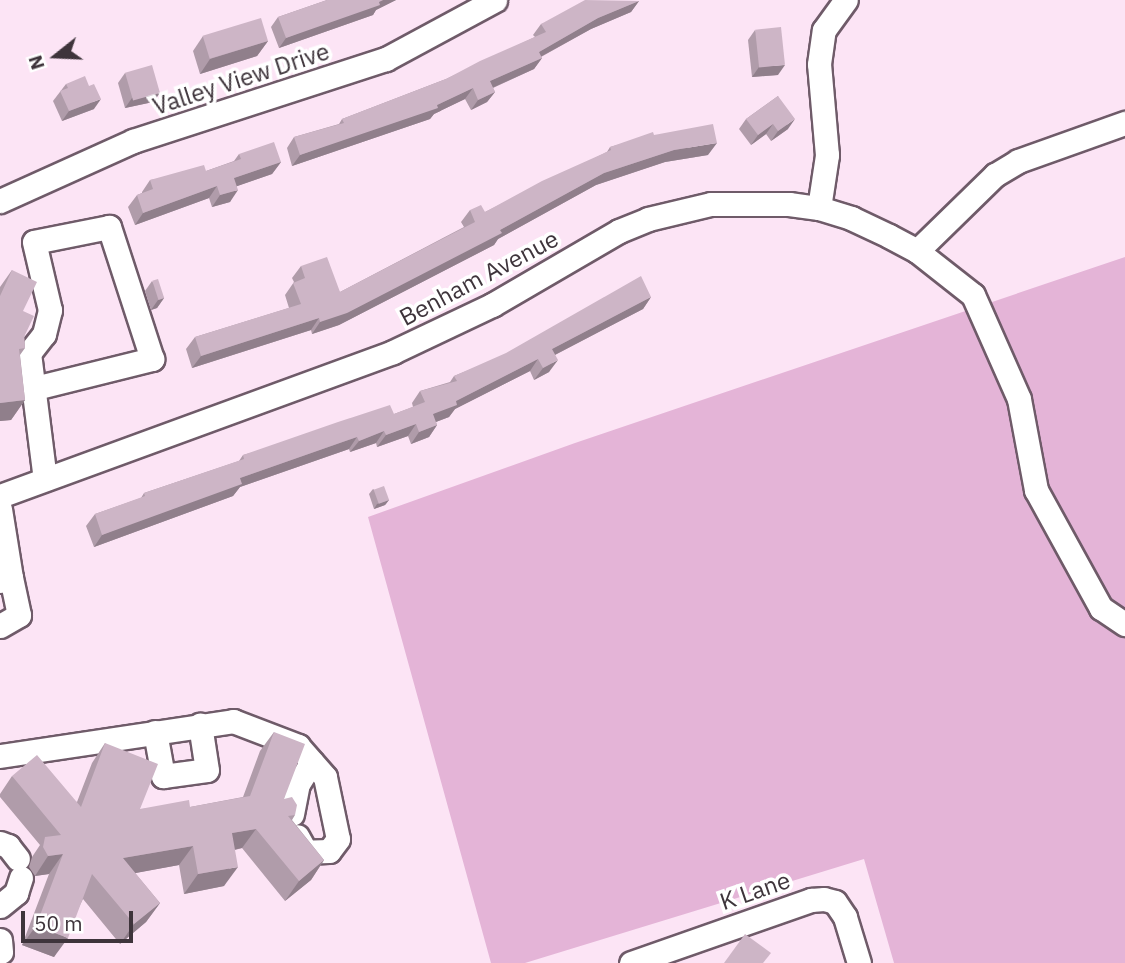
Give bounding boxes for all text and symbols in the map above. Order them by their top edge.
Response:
north arrow [21,21,91,91]
street label: Valley View Drive [149,37,333,121]
text: N [22,52,50,73]
street label: Benham Avenue [395,224,563,332]
street label: K Lane [716,866,794,916]
scale bar [24,897,136,941]
text: 50 m [34,909,83,937]

